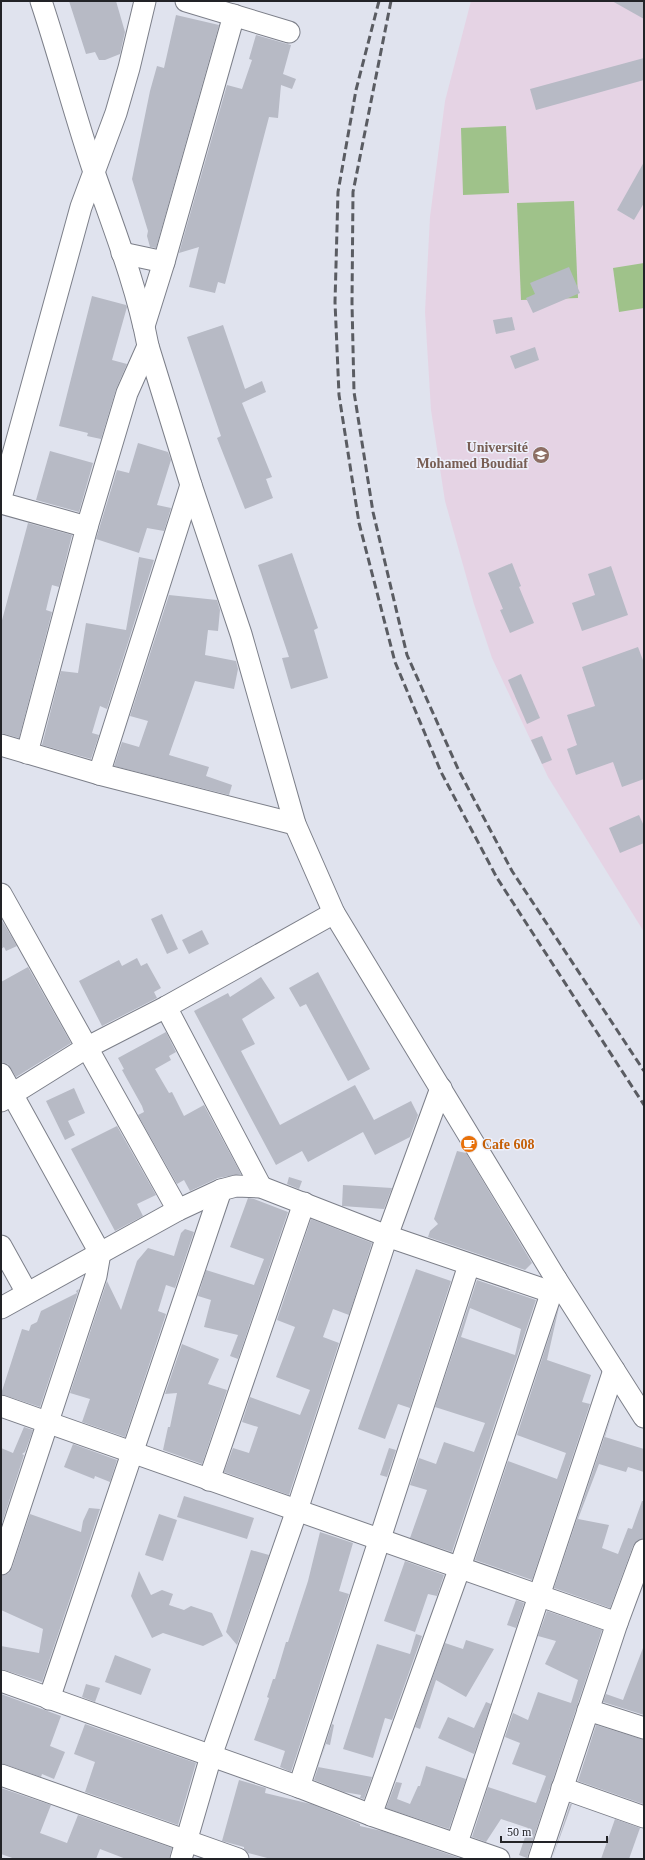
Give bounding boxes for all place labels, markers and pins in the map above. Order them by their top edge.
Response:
place label: Université Mohamed Boudiaf [416,440,528,471]
school or university icon: Université Mohamed Boudiaf [531,445,551,465]
cafe icon: Cafe 608 [459,1134,479,1154]
place label: Cafe 608 [482,1137,535,1152]

